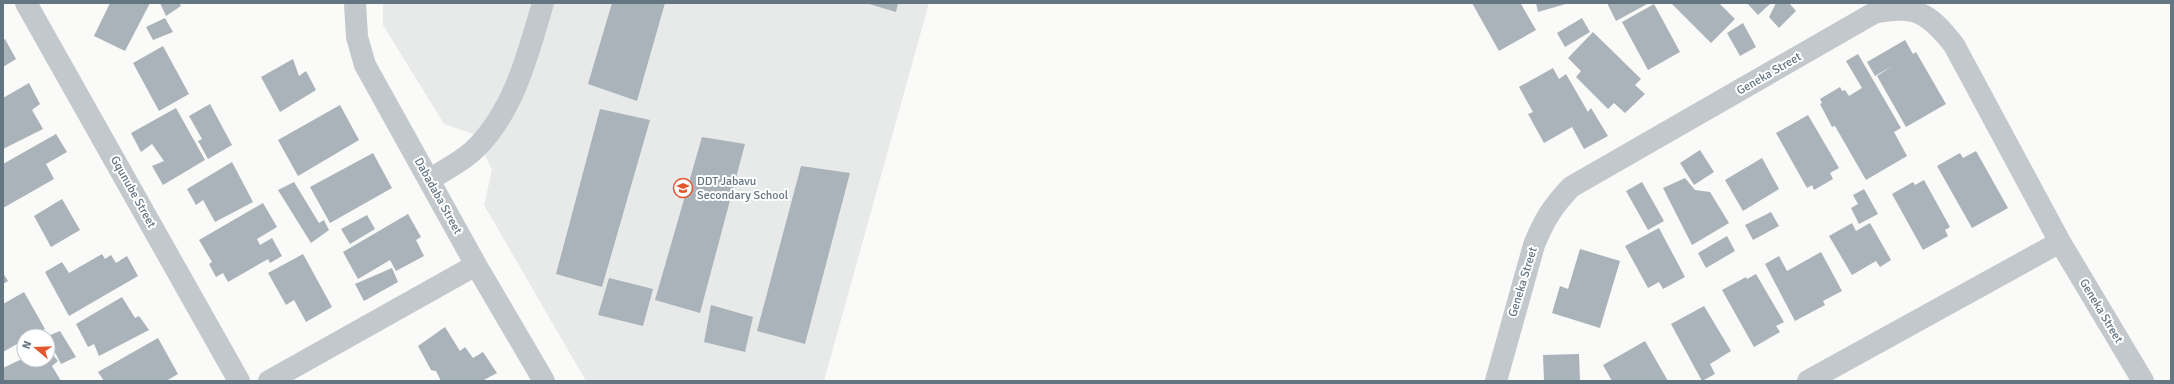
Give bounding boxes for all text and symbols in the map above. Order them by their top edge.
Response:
street label: Geneka Street [1734,49,1804,99]
street label: Gqunube Street [107,153,159,231]
street label: Dabadaba Street [411,155,465,237]
place label: DDT Jabavu Secondary School [697,174,789,203]
school or university icon: DDT Jabavu Secondary School [672,177,694,199]
street label: Geneka Street [1505,245,1541,319]
street label: Geneka Street [2076,276,2126,346]
north arrow [16,328,56,368]
text: N [20,339,34,351]

